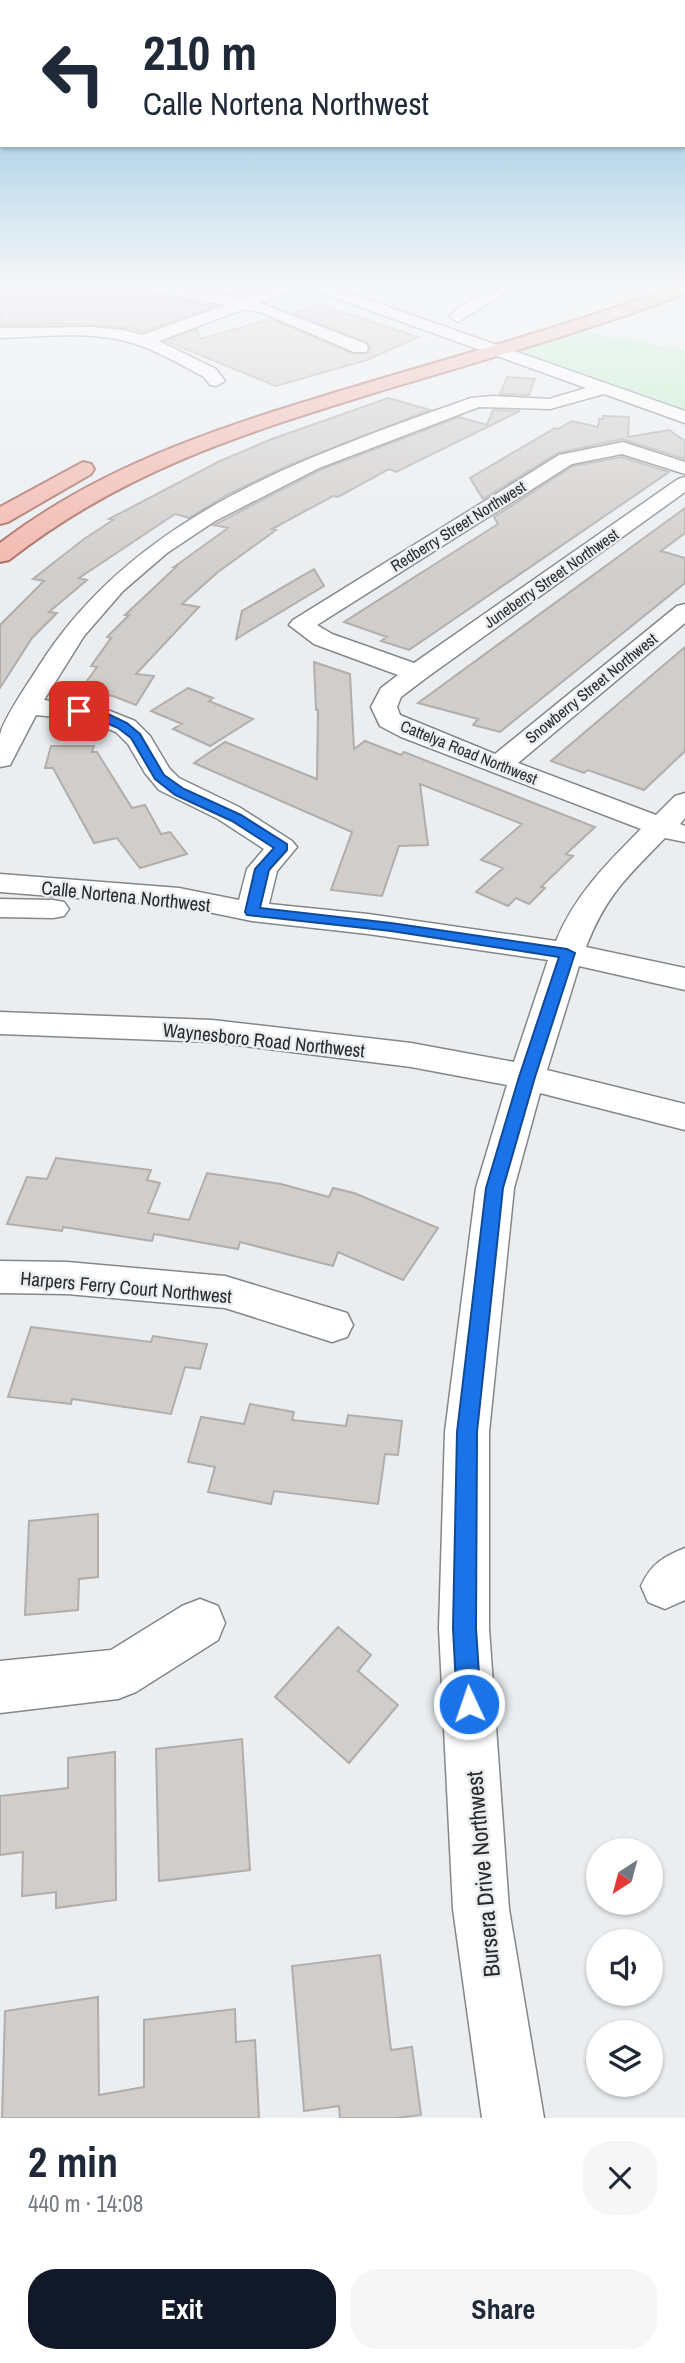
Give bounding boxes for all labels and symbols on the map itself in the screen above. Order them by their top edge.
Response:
street label: Redberry Street Northwest [386,475,530,576]
street label: Juneberry Street Northwest [479,523,623,633]
street label: Snowberry Street Northwest [520,628,662,748]
pin [49,681,109,741]
street label: Cattelya Road Northwest [397,714,541,790]
street label: Calle Nortena Northwest [40,874,212,918]
street label: Waynesboro Road Northwest [162,1016,367,1064]
street label: Harpers Ferry Court Northwest [19,1265,233,1309]
position arrow [432,1667,506,1741]
street label: Bursera Drive Northwest [458,1770,507,1978]
north arrow [586,1838,663,1914]

